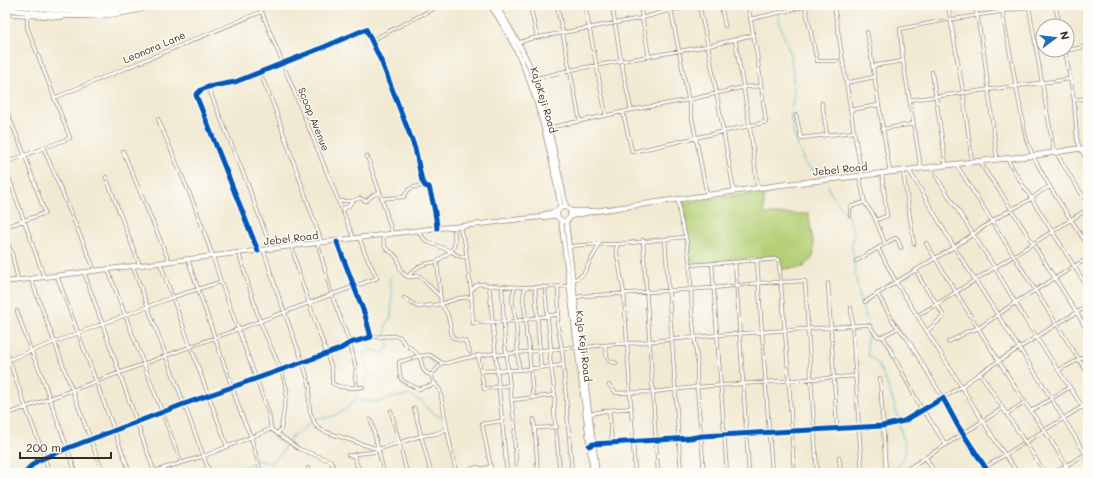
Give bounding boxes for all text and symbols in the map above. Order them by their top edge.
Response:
north arrow [1035,18,1075,58]
street label: Leonora Lane [121,28,187,66]
text: N [1057,29,1073,41]
street label: KajoKeji Road [527,65,561,135]
street label: Scoop Avenue [295,85,333,153]
street label: Jebel Road [812,159,868,179]
street label: Jebel Road [263,228,319,248]
street label: Kajo Keji Road [573,310,595,382]
scale bar [20,434,111,460]
text: 200 m [26,439,61,455]

